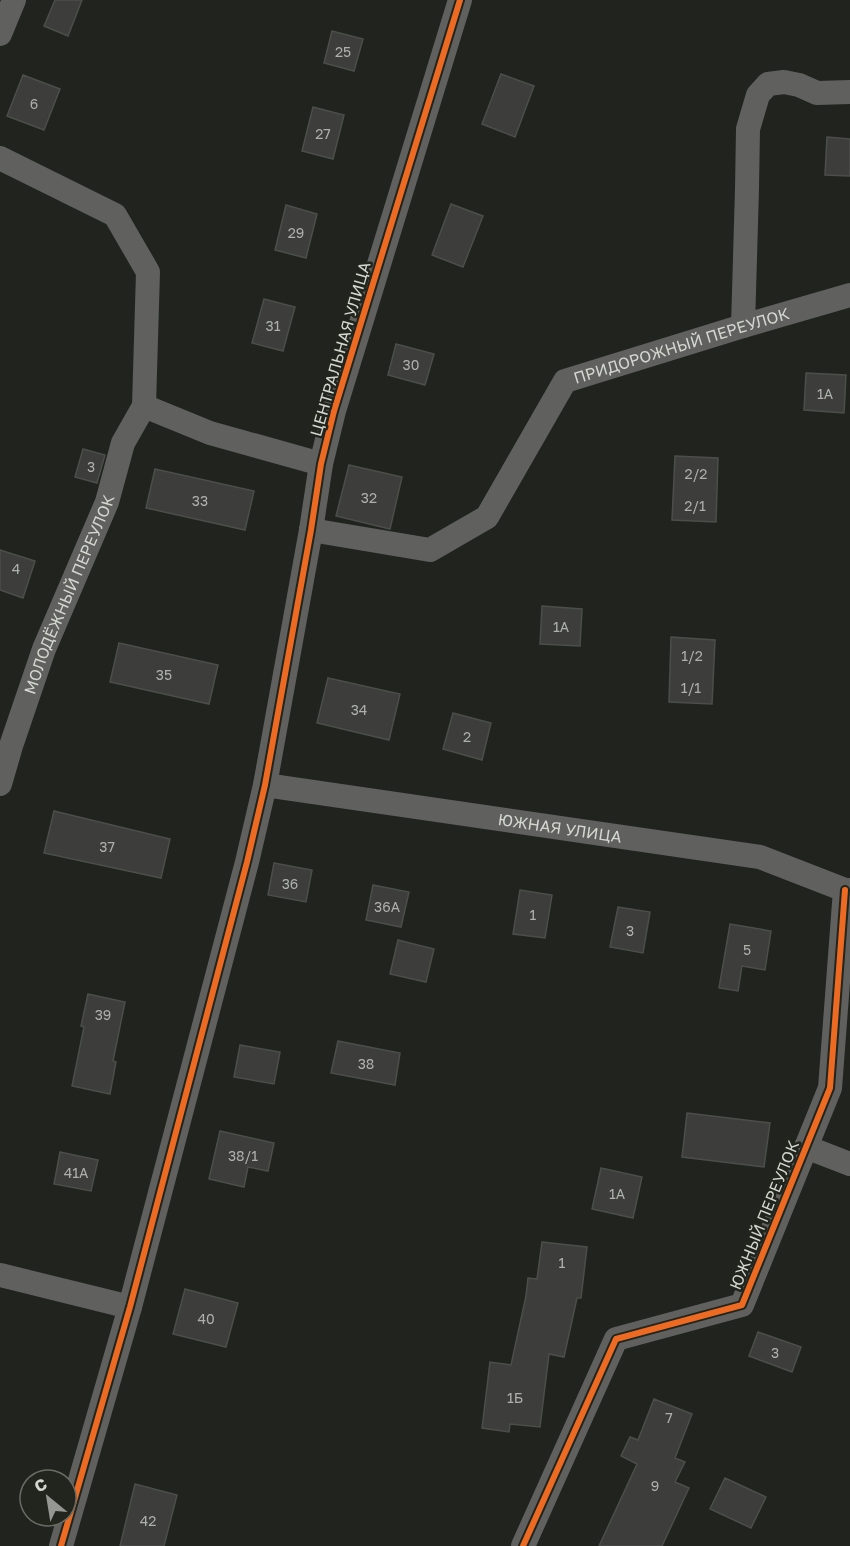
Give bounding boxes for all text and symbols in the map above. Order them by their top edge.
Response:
house number: 25 [335,43,351,60]
house number: 6 [30,95,38,112]
house number: 27 [315,125,331,142]
house number: 29 [288,224,304,241]
street label: ЦЕНТРАЛЬНАЯ УЛИЦА [305,259,375,439]
street label: ПРИДОРОЖНЫЙ ПЕРЕУЛОК [571,303,792,388]
house number: 31 [266,317,281,334]
house number: 30 [403,356,419,373]
house number: 1А [817,385,834,402]
house number: 3 [87,458,95,475]
house number: 2/2 [685,465,707,482]
house number: 32 [361,489,377,506]
street label: МОЛОДЁЖНЫЙ ПЕРЕУЛОК [19,492,119,697]
house number: 33 [192,492,208,509]
house number: 2/1 [684,497,706,514]
house number: 4 [12,560,20,577]
house number: 1А [553,618,570,635]
house number: 1/2 [681,647,703,664]
house number: 35 [156,666,172,683]
house number: 1/1 [681,679,701,696]
house number: 34 [351,701,367,718]
house number: 2 [463,728,471,745]
street label: ЮЖНАЯ УЛИЦА [497,809,623,847]
house number: 37 [99,838,115,855]
house number: 36 [282,875,298,892]
house number: 36А [374,898,401,915]
house number: 1 [530,906,537,923]
house number: 3 [626,922,634,939]
house number: 5 [743,941,751,958]
house number: 39 [95,1006,111,1023]
house number: 38 [358,1055,374,1072]
street label: ЮЖНЫЙ ПЕРЕУЛОК [725,1137,803,1293]
house number: 38/1 [228,1147,258,1164]
house number: 41А [64,1164,89,1181]
house number: 1А [609,1185,626,1202]
house number: 1 [559,1254,566,1271]
house number: 40 [197,1310,215,1327]
house number: 3 [771,1344,779,1361]
house number: 1Б [507,1389,523,1406]
house number: 7 [665,1409,673,1426]
north arrow [18,1468,78,1528]
text: С [31,1474,50,1497]
house number: 9 [651,1477,659,1494]
house number: 42 [140,1512,156,1529]

